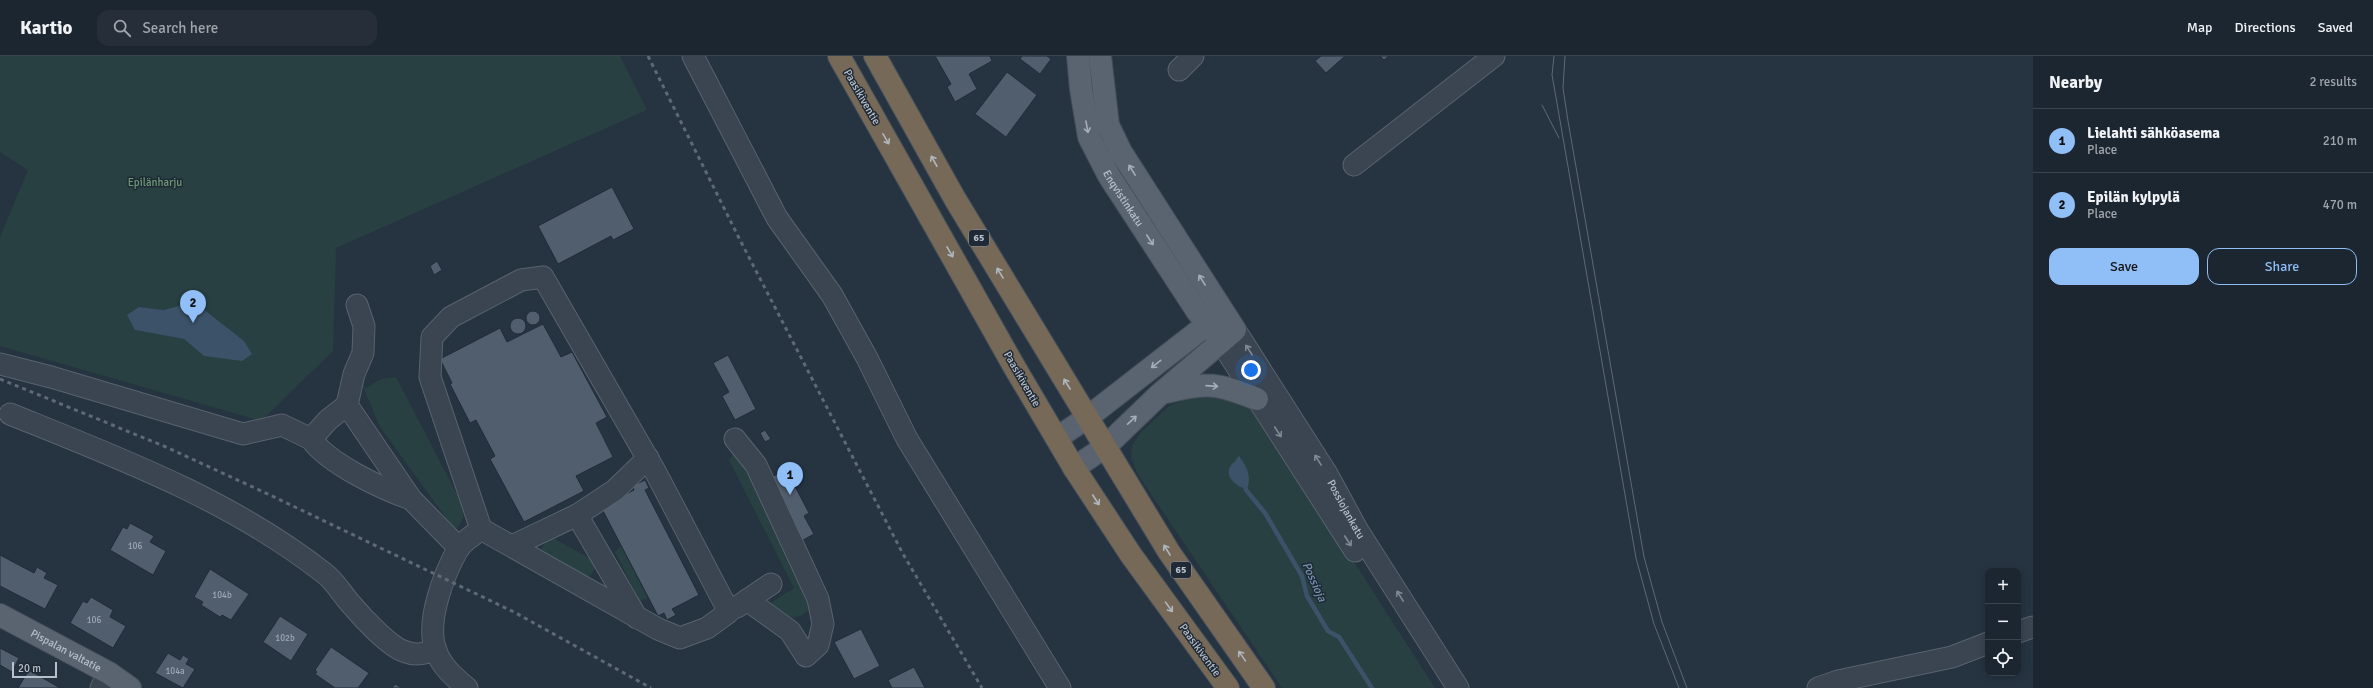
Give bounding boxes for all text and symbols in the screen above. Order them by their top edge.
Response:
search box [97,10,377,46]
text: Kartio [20,16,73,40]
icon: search [111,17,133,39]
text: Search here [143,19,218,37]
text: Map [2187,19,2213,36]
text: Directions [2235,19,2296,36]
text: Saved [2318,19,2353,36]
street label: Paasikiventie [841,67,883,127]
text: Nearby [2049,72,2102,93]
text: 2 results [2309,74,2357,90]
one-way arrow [1083,120,1091,133]
text: Lielahti sähköasema [2087,124,2220,142]
one-way arrow [882,133,890,145]
text: 1 [2058,133,2066,149]
text: 210 m [2323,133,2357,149]
text: Place [2087,142,2117,158]
one-way arrow [929,155,937,167]
one-way arrow [1128,164,1136,176]
street label: Enqvistinkatu [1101,168,1146,229]
park label: Epilänharju [128,176,182,189]
text: Epilän kylpylä [2087,188,2180,206]
text: 2 [2058,197,2066,213]
text: 470 m [2323,197,2357,213]
text: Place [2087,206,2117,222]
road number: 65 [969,230,989,246]
one-way arrow [1146,234,1154,245]
one-way arrow [947,246,955,258]
button: Save [2049,248,2199,285]
button: Share [2207,248,2357,285]
one-way arrow [996,268,1004,279]
one-way arrow [1198,275,1206,286]
pin: 2 [180,290,206,323]
one-way arrow [1245,345,1253,356]
street label: Paasikiventie [1001,349,1043,409]
one-way arrow [1151,359,1162,368]
your location [1241,360,1261,380]
one-way arrow [1063,378,1071,390]
one-way arrow [1205,382,1218,389]
one-way arrow [1127,415,1137,425]
one-way arrow [1274,426,1282,437]
one-way arrow [1314,454,1322,466]
pin: 1 [777,462,803,495]
street label: Possiojankatu [1325,477,1368,541]
one-way arrow [1092,495,1100,506]
one-way arrow [1345,535,1353,547]
house number: 106 [128,541,142,552]
one-way arrow [1163,544,1171,555]
water label: Possioja [1299,560,1330,605]
road number: 65 [1171,562,1191,578]
map controls [1985,568,2021,676]
button: + [1985,568,2021,604]
house number: 104b [212,590,232,601]
one-way arrow [1395,590,1403,602]
one-way arrow [1165,602,1174,613]
button: − [1985,604,2021,640]
house number: 106 [87,615,101,626]
street label: Paasikiventie [1176,621,1224,679]
street label: Pispalan valtatie [29,626,104,674]
house number: 102b [275,633,295,644]
button: locate [1985,640,2021,676]
one-way arrow [1238,651,1246,662]
scale bar [12,660,57,679]
text: 20 m [18,662,41,675]
house number: 104a [165,666,185,677]

